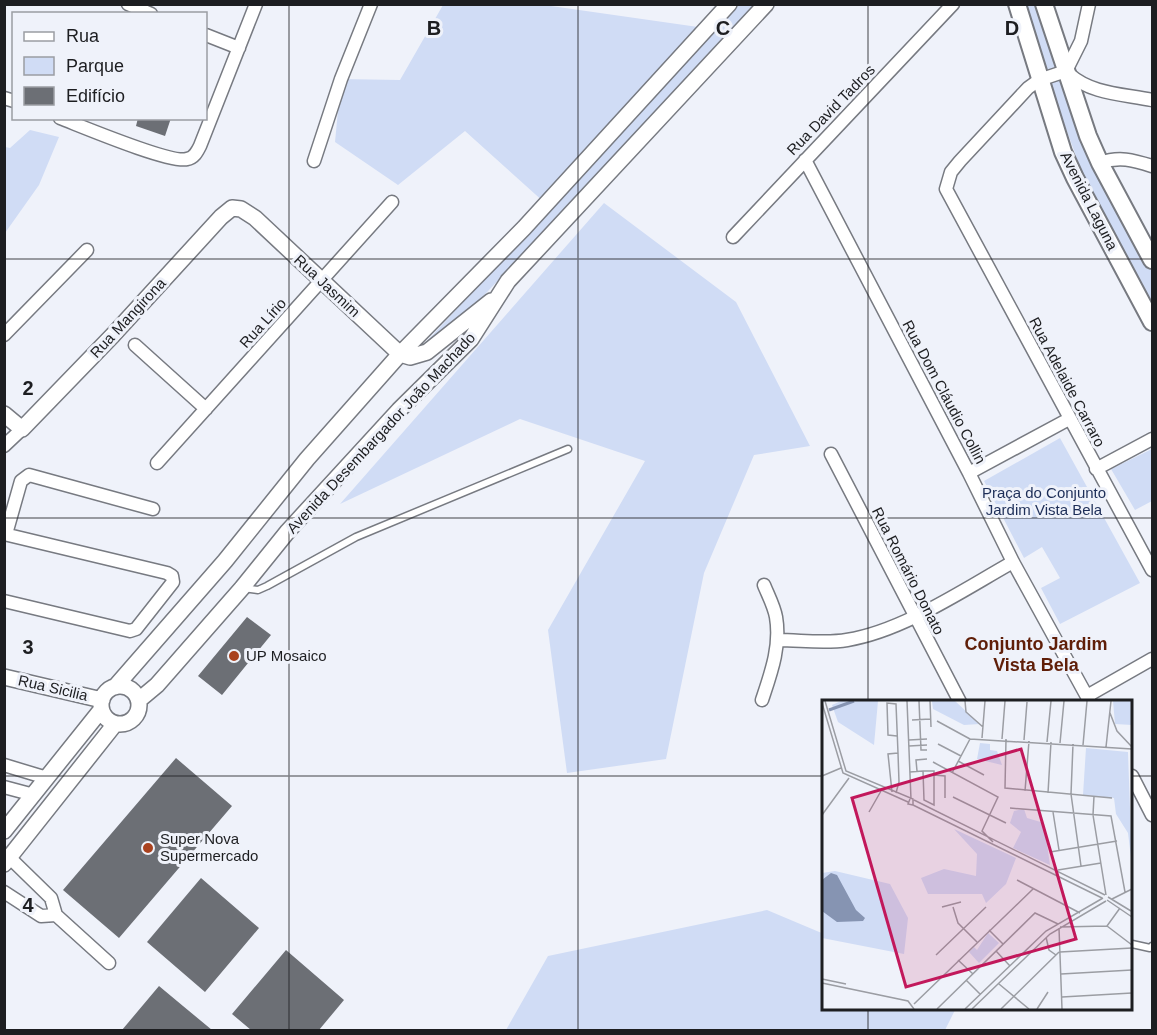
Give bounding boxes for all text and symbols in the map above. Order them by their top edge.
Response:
legend [12,12,207,120]
text: B [427,17,441,39]
text: C [716,17,730,39]
text: D [1005,17,1019,39]
text: Rua [66,26,100,46]
text: Parque [66,56,124,76]
street label: Rua David Tadros [783,61,878,158]
text: Edifício [66,86,125,106]
street label: Avenida Laguna [1057,149,1122,253]
street label: Rua Jasmim [291,251,364,320]
street label: Rua Mangirona [86,274,169,361]
street label: Rua Lírio [236,294,289,351]
street label: Rua Adelaide Carraro [1026,314,1109,449]
street label: Rua Dom Cláudio Collin [899,317,990,466]
street label: Avenida Desembargador João Machado [283,329,478,537]
text: 2 [22,377,34,399]
park label: Praça do Conjunto Jardim Vista Bela [982,484,1106,518]
street label: Rua Romário Donato [869,504,948,637]
district label: Conjunto Jardim Vista Bela [965,634,1108,675]
text: 3 [22,636,34,658]
place label: UP Mosaico [246,647,327,664]
marker: UP Mosaico [227,649,241,663]
street label: Rua Sicilia [17,671,90,704]
inset map [822,700,1133,1011]
place label: Super Nova Supermercado [160,830,258,864]
marker: Super Nova Supermercado [141,841,155,855]
text: 4 [22,894,34,916]

